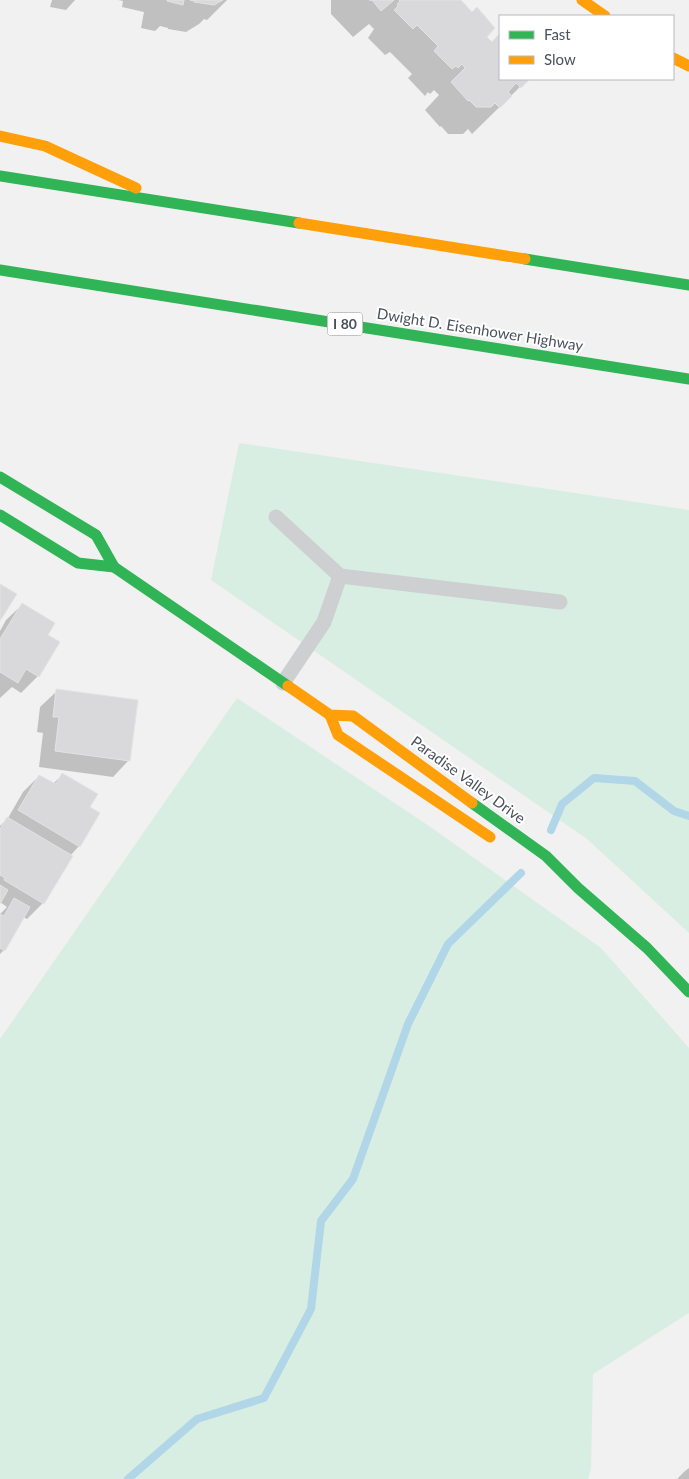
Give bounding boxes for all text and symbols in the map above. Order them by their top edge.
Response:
legend [499,15,674,80]
text: Fast [544,25,571,43]
text: Slow [544,50,576,68]
street label: Dwight D. Eisenhower Highway [376,304,585,354]
road number: I 80 [328,312,362,336]
street label: Paradise Valley Drive [408,732,529,827]

